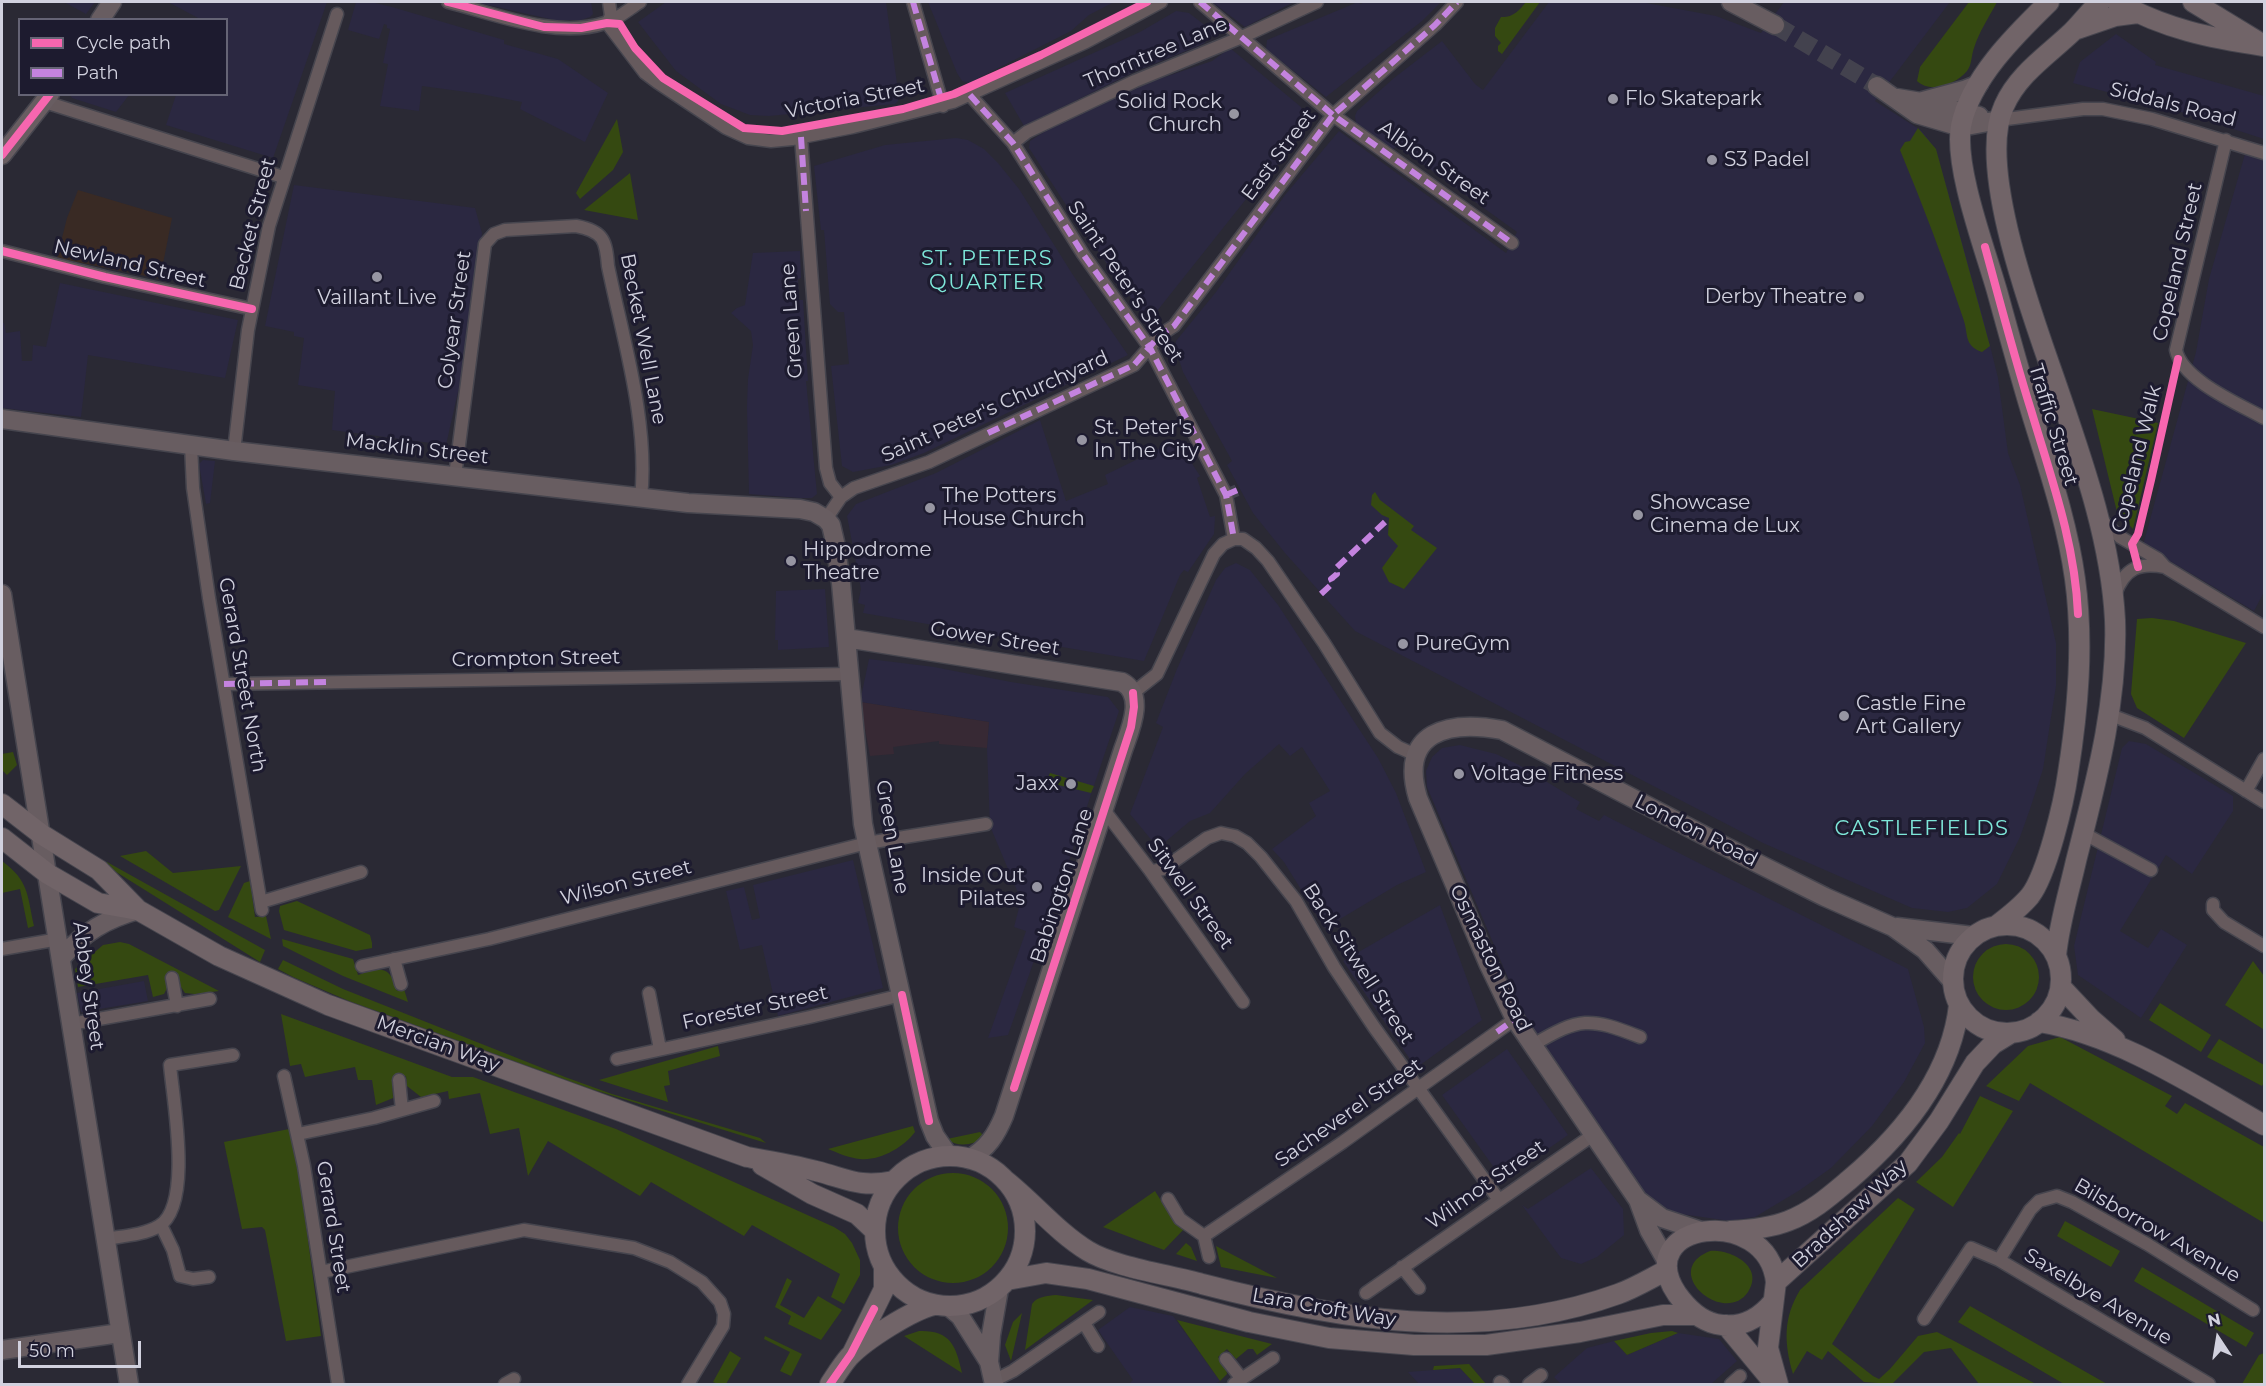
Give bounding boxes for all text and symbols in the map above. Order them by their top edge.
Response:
street label: Thorntree Lane [1081,12,1231,94]
legend [18,18,228,96]
text: Cycle path [76,32,171,54]
text: Path [76,62,119,84]
street label: Victoria Street [783,74,927,124]
street label: Siddals Road [2107,78,2239,132]
place label: Flo Skatepark [1625,87,1762,111]
place label: Solid Rock Church [1118,90,1222,137]
marker: Flo Skatepark [1606,92,1620,106]
street label: East Street [1237,104,1321,206]
marker: Solid Rock Church [1227,107,1241,121]
street label: Albion Street [1374,116,1494,210]
place label: S3 Padel [1724,148,1810,172]
marker: S3 Padel [1705,153,1719,167]
street label: Becket Street [225,155,281,293]
street label: Copeland Street [2148,180,2208,344]
street label: Saint Peter's Street [1062,197,1188,367]
street label: Newland Street [51,235,209,293]
district label: ST. PETERS QUARTER [921,246,1053,296]
street label: Colyear Street [433,249,477,391]
street label: Becket Well Lane [615,251,671,427]
street label: Green Lane [776,263,808,379]
marker: Vaillant Live [370,270,384,284]
place label: Derby Theatre [1705,285,1847,309]
place label: Vaillant Live [317,286,437,310]
marker: Derby Theatre [1852,290,1866,304]
street label: Saint Peter's Churchyard [878,346,1112,468]
street label: Traffic Street [2023,361,2083,489]
street label: Copeland Walk [2107,383,2167,535]
place label: St. Peter's In The City [1094,416,1199,463]
street label: Macklin Street [344,428,490,470]
marker: St. Peter's In The City [1075,433,1089,447]
place label: The Potters House Church [942,484,1085,531]
place label: Showcase Cinema de Lux [1650,491,1800,538]
marker: The Potters House Church [923,501,937,515]
marker: Showcase Cinema de Lux [1631,508,1645,522]
place label: Hippodrome Theatre [803,538,931,585]
marker: Hippodrome Theatre [784,554,798,568]
street label: Gerard Street North [213,576,271,774]
street label: Gower Street [929,617,1061,661]
place label: PureGym [1415,632,1510,656]
marker: PureGym [1396,637,1410,651]
street label: Crompton Street [451,646,621,672]
place label: Castle Fine Art Gallery [1856,692,1966,739]
marker: Castle Fine Art Gallery [1837,709,1851,723]
place label: Voltage Fitness [1471,762,1623,786]
marker: Voltage Fitness [1452,767,1466,781]
place label: Jaxx [1016,772,1059,796]
marker: Jaxx [1064,777,1078,791]
street label: Green Lane [870,778,914,896]
street label: London Road [1630,790,1762,872]
street label: Babington Lane [1026,806,1098,966]
district label: CASTLEFIELDS [1834,816,2010,842]
street label: Sitwell Street [1142,834,1238,954]
street label: Wilson Street [558,855,694,911]
place label: Inside Out Pilates [921,864,1025,911]
street label: Back Sitwell Street [1297,879,1419,1049]
marker: Inside Out Pilates [1030,880,1044,894]
street label: Osmaston Road [1444,881,1536,1035]
street label: Abbey Street [67,920,109,1052]
street label: Forester Street [680,981,830,1035]
street label: Mercian Way [373,1011,503,1077]
street label: Sacheverel Street [1271,1053,1427,1173]
street label: Wilmot Street [1422,1135,1550,1235]
street label: Bradshaw Way [1787,1155,1913,1273]
street label: Gerard Street [311,1159,355,1295]
street label: Bilsborrow Avenue [2070,1174,2244,1288]
street label: Saxelbye Avenue [2020,1243,2176,1351]
street label: Lara Croft Way [1250,1284,1398,1332]
north arrow [2188,1308,2248,1368]
text: N [2206,1309,2222,1331]
scale bar [21,1329,144,1367]
text: 50 m [29,1340,75,1362]

